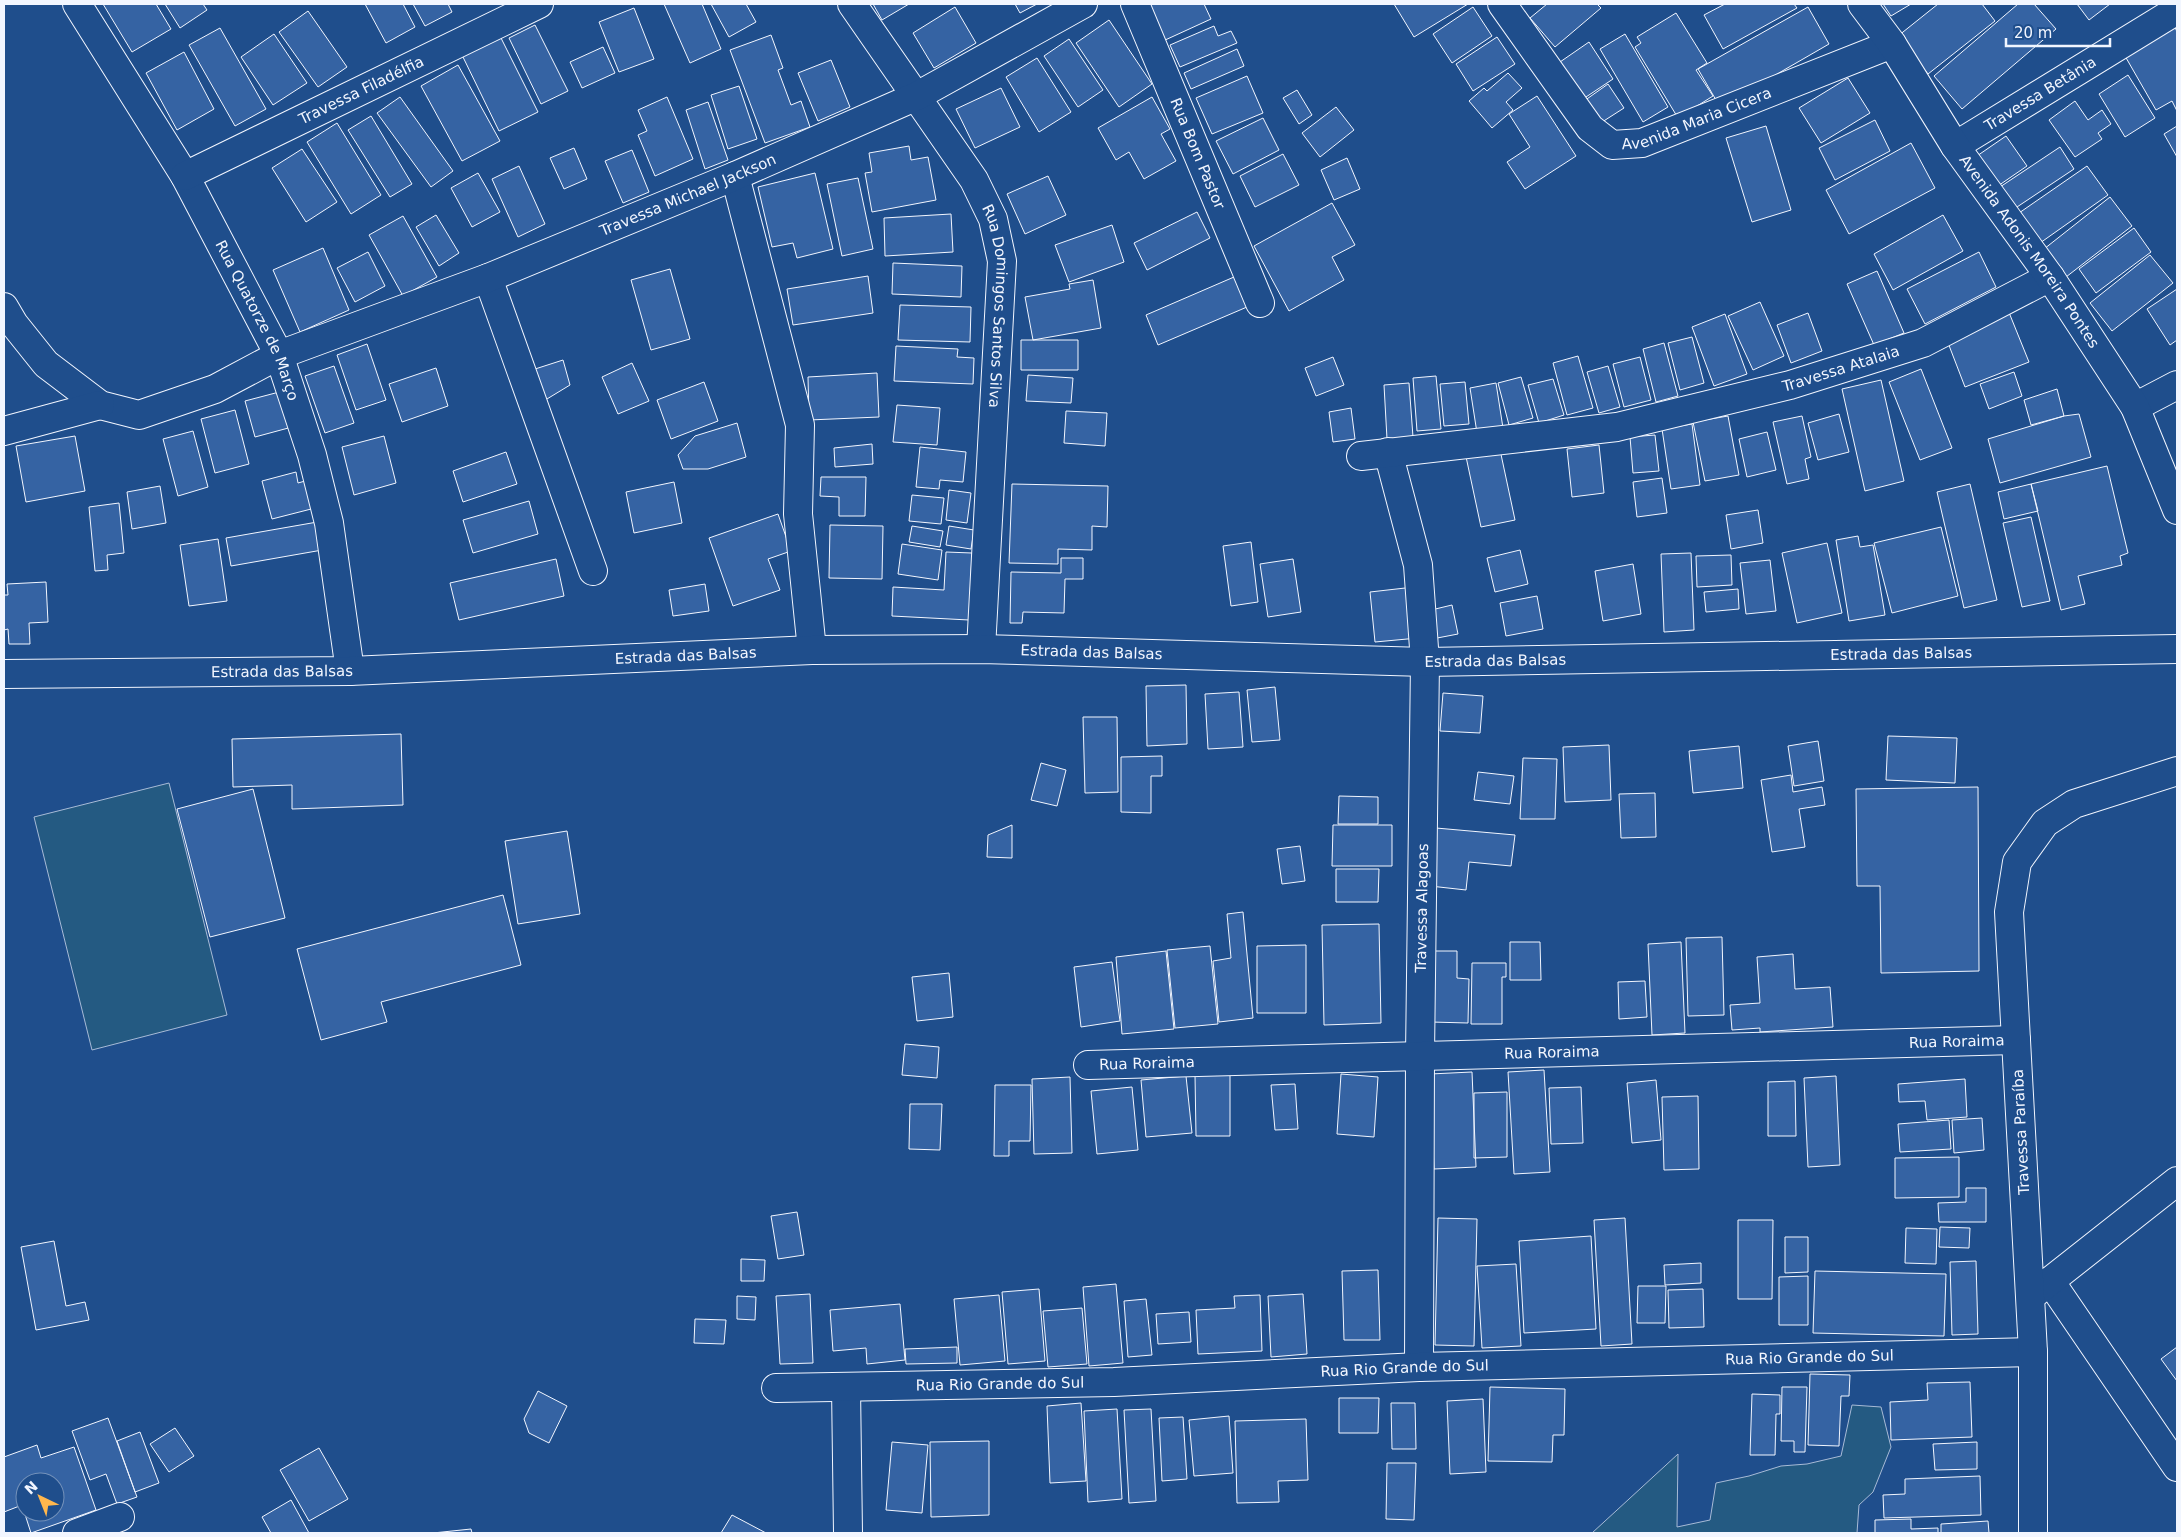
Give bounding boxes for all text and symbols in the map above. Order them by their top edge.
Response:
scale bar [2006,15,2110,47]
text: 20 m [2014,24,2052,42]
street label: Travessa Filadélfia [295,52,427,129]
street label: Travessa Betânia [1980,53,2099,135]
street label: Avenida Maria Cicera [1621,84,1774,153]
street label: Rua Bom Pastor [1166,95,1229,213]
street label: Travessa Michael Jackson [596,150,779,240]
street label: Avenida Adonis Moreira Pontes [1956,152,2103,352]
street label: Rua Domingos Santos Silva [978,201,1011,409]
street label: Rua Quatorze de Março [211,237,302,403]
street label: Travessa Atalaia [1779,342,1902,396]
street label: Estrada das Balsas [1020,641,1163,663]
street label: Estrada das Balsas [614,644,757,668]
street label: Estrada das Balsas [1830,644,1973,664]
street label: Estrada das Balsas [1424,651,1567,671]
street label: Estrada das Balsas [211,662,353,681]
street label: Travessa Alagoas [1412,843,1432,974]
street label: Rua Roraima [1909,1031,2005,1052]
street label: Rua Roraima [1504,1042,1600,1063]
street label: Rua Roraima [1099,1053,1195,1074]
street label: Travessa Paraíba [2009,1069,2033,1196]
street label: Rua Rio Grande do Sul [1725,1346,1894,1369]
street label: Rua Rio Grande do Sul [1320,1356,1489,1381]
street label: Rua Rio Grande do Sul [916,1374,1084,1395]
north arrow [15,1472,65,1522]
text: N [21,1478,41,1497]

